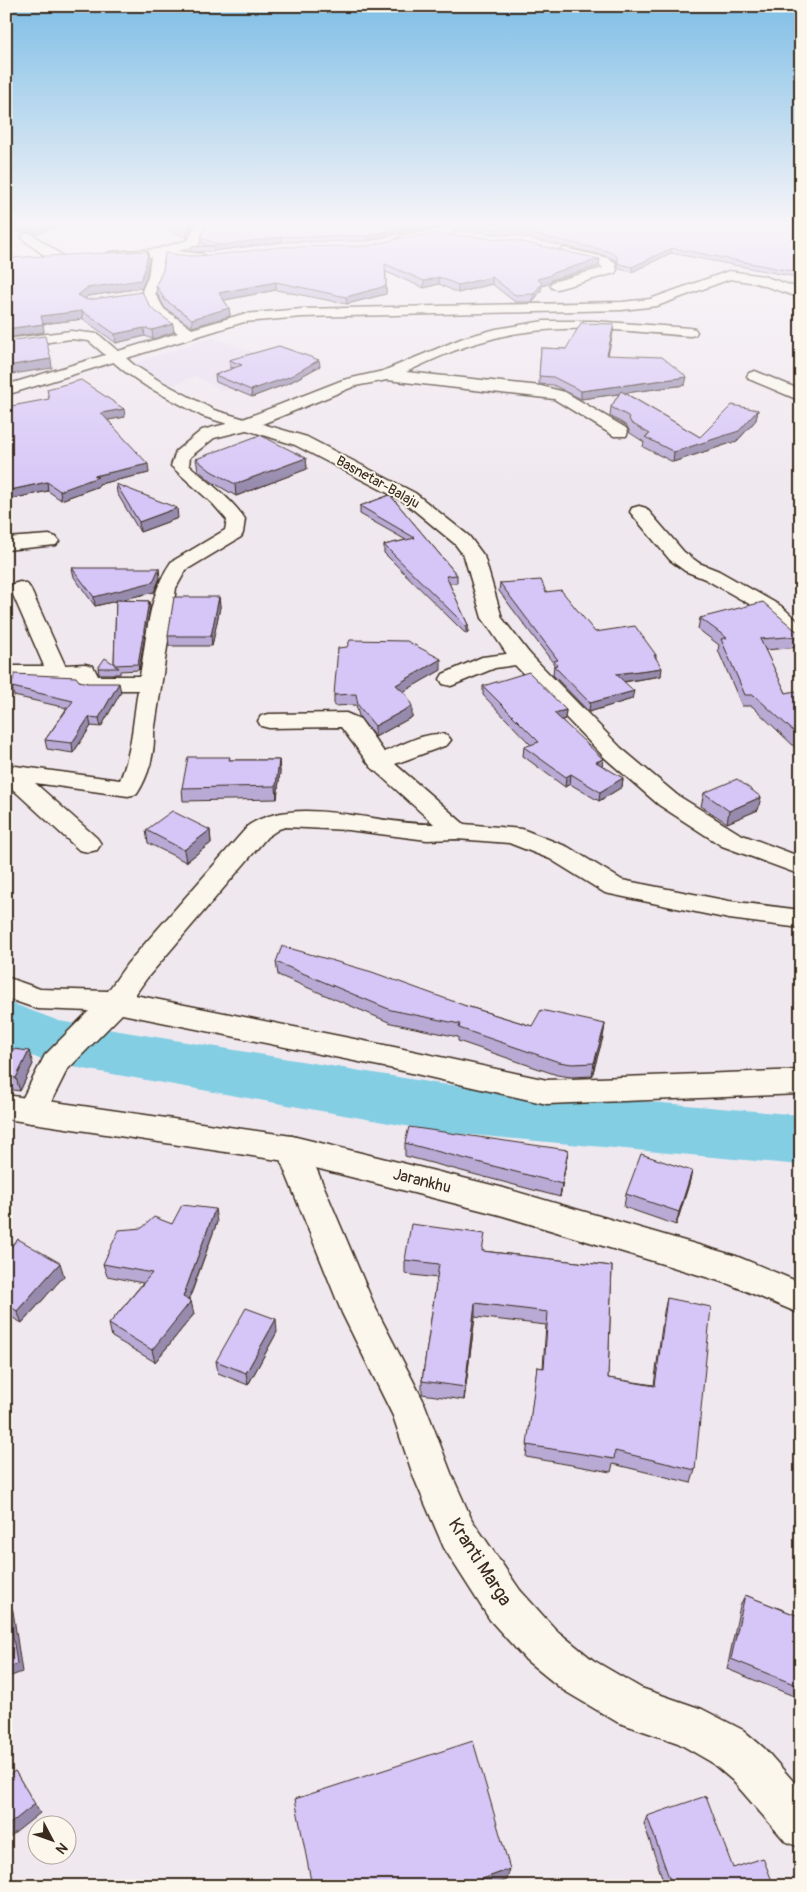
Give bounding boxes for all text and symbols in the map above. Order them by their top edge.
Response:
street label: Basnetar-Balaju [333,452,423,512]
street label: Jarankhu [391,1164,453,1198]
street label: Kranti Marga [443,1514,517,1611]
north arrow [28,1814,78,1864]
text: N [52,1839,71,1857]

